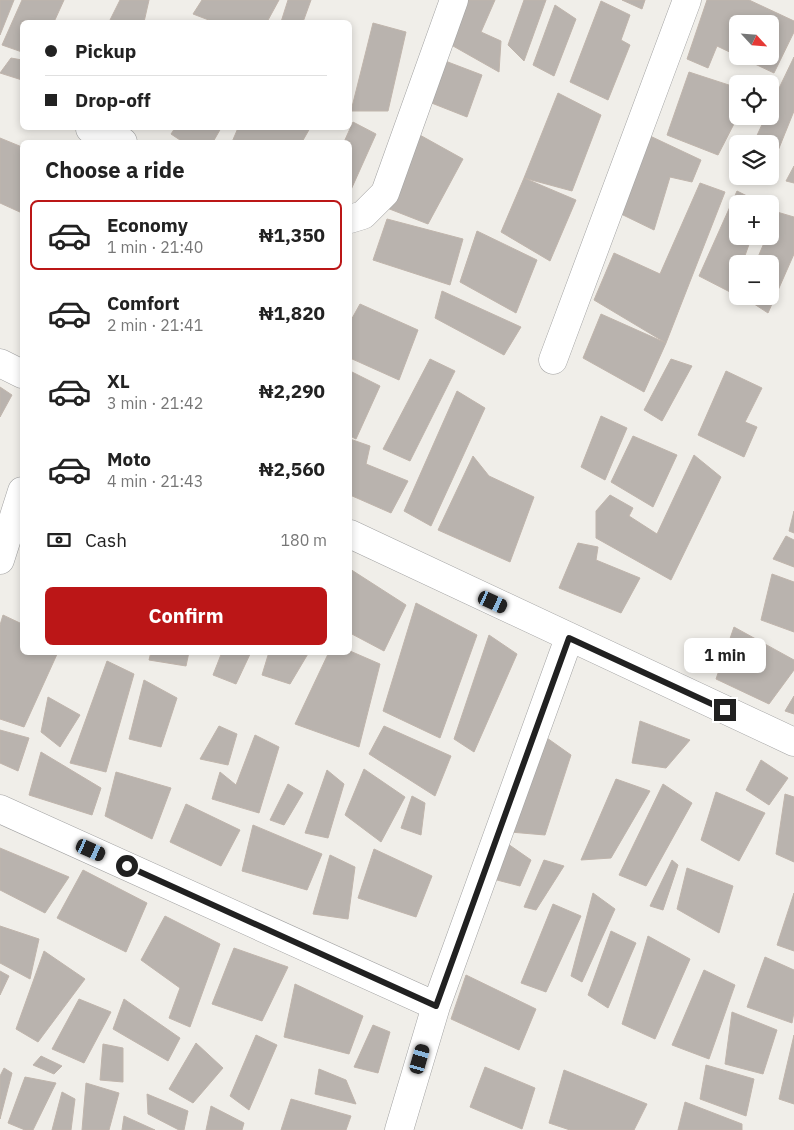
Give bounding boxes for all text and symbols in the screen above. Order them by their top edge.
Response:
north arrow [729,15,779,65]
map controls [729,15,779,305]
text: Pickup [75,39,136,63]
button: locate [729,75,779,125]
text: Drop-off [75,88,151,112]
button: layers [729,135,779,185]
text: Choose a ride [45,155,185,184]
button: + [729,195,779,245]
icon: car [47,213,92,258]
text: Economy [107,213,188,237]
text: ₦1,350 [259,223,325,247]
text: 1 min · 21:40 [107,237,203,257]
button: − [729,255,779,305]
icon: car [47,291,92,336]
text: Comfort [107,291,180,315]
text: ₦1,820 [259,301,325,325]
text: 2 min · 21:41 [107,315,203,335]
icon: car [47,369,92,414]
text: XL [107,369,130,393]
text: ₦2,290 [259,379,325,403]
text: 3 min · 21:42 [107,393,203,413]
icon: car [47,447,92,492]
text: Moto [107,447,151,471]
text: ₦2,560 [259,457,325,481]
text: 4 min · 21:43 [107,471,203,491]
icon: cash [45,526,73,554]
text: Cash [85,528,127,552]
text: 180 m [280,530,327,550]
button: Confirm [45,587,327,645]
car [476,589,509,615]
callout: 1 min [684,638,766,672]
text: 1 min [704,645,746,665]
route end [714,699,736,721]
car [74,837,107,863]
route start [116,855,138,877]
car [408,1043,431,1075]

